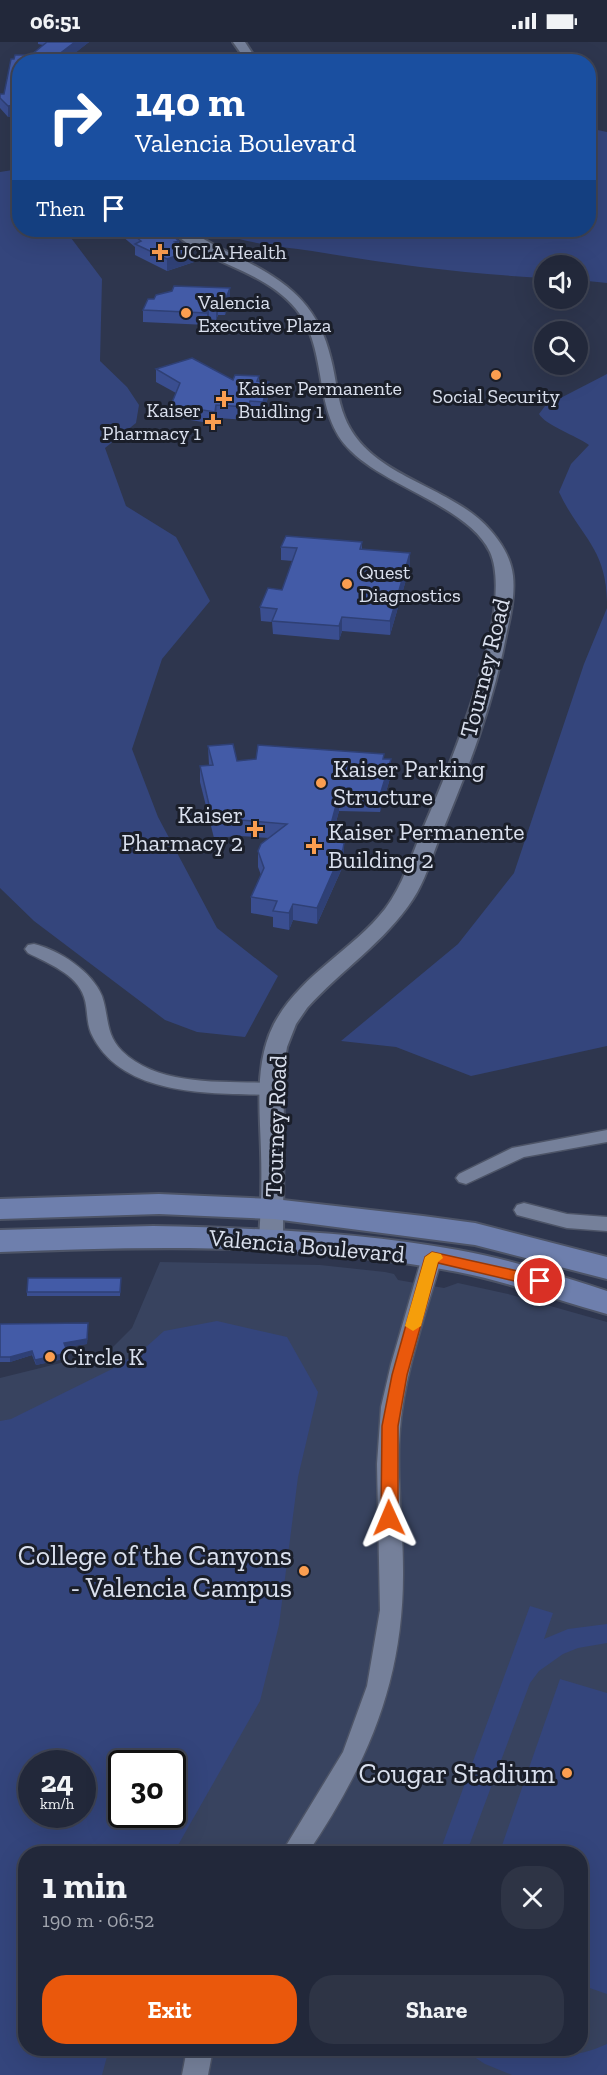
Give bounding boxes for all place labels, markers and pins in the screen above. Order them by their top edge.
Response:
place label: UCLA Health [174,240,287,264]
marker: UCLA Health [151,243,169,261]
place label: Valencia Executive Plaza [197,290,332,337]
marker: Valencia Executive Plaza [179,306,193,320]
marker: Social Security [489,368,503,382]
place label: Kaiser Permanente Buidling 1 [238,376,402,423]
place label: Social Security [432,384,560,408]
marker: Kaiser Permanente Buidling 1 [215,390,233,408]
place label: Kaiser Pharmacy 1 [102,398,201,445]
marker: Kaiser Pharmacy 1 [206,415,220,429]
place label: Quest Diagnostics [359,560,461,607]
marker: Quest Diagnostics [340,577,354,591]
place label: Kaiser Parking Structure [333,754,485,811]
marker: Kaiser Parking Structure [314,776,328,790]
place label: Kaiser Pharmacy 2 [121,800,243,857]
place label: Kaiser Permanente Building 2 [328,817,525,874]
marker: Kaiser Pharmacy 2 [248,822,262,836]
marker: Kaiser Permanente Building 2 [305,837,323,855]
pin [514,1255,565,1306]
place label: Circle K [62,1342,145,1371]
marker: Circle K [43,1350,57,1364]
place label: College of the Canyons - Valencia Campus [18,1539,292,1604]
marker: College of the Canyons - Valencia Campus [297,1564,311,1578]
place label: Cougar Stadium [358,1757,555,1790]
marker: Cougar Stadium [560,1766,574,1780]

